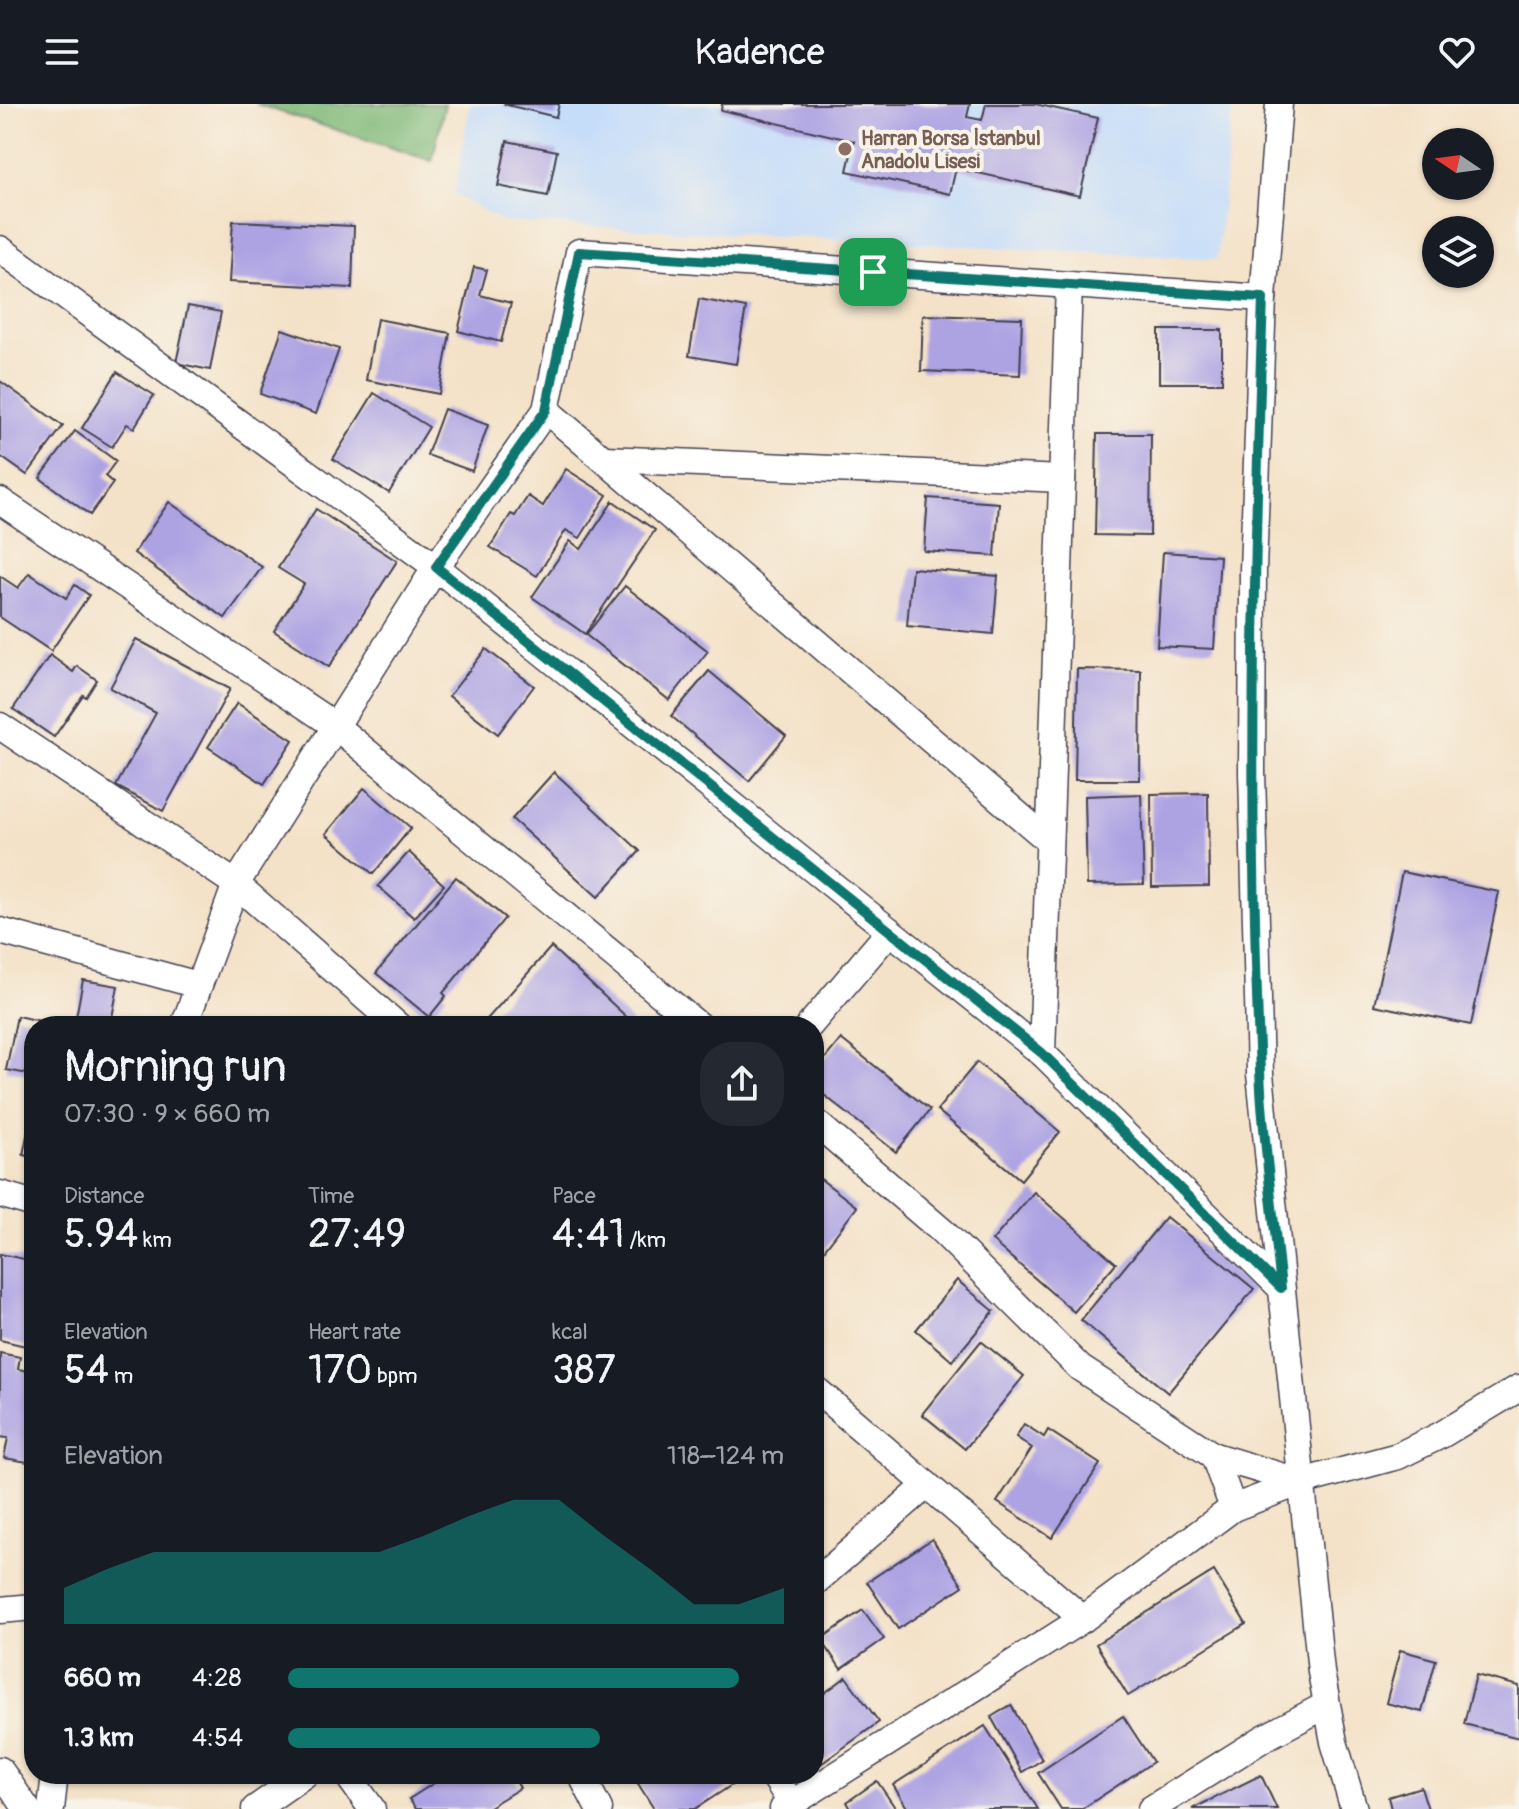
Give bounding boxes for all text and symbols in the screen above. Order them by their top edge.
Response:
icon: menu [40,30,84,74]
text: Kadence [695,30,824,75]
icon: heart [1435,30,1479,74]
place label: Harran Borsa İstanbul Anadolu Lisesi [861,126,1041,174]
north arrow [1422,128,1494,200]
map controls [1422,128,1494,288]
marker: Harran Borsa İstanbul Anadolu Lisesi [836,140,854,158]
button: layers [1422,216,1494,288]
pin [839,238,907,306]
icon: arrive [851,250,895,294]
text: Morning run [64,1040,287,1095]
button: share [700,1042,784,1126]
text: 07:30 · 9 × 660 m [64,1098,270,1130]
text: Distance [64,1182,144,1210]
text: Time [308,1182,354,1210]
text: Pace [552,1182,596,1210]
text: 5.94 [64,1210,138,1259]
text: 27:49 [308,1210,406,1259]
text: 4:41 [552,1210,625,1259]
text: km [138,1226,172,1254]
text: /km [625,1226,666,1254]
text: Elevation [64,1318,148,1346]
text: Heart rate [308,1318,401,1346]
text: kcal [552,1318,588,1346]
text: 54 [64,1346,109,1395]
text: 170 [308,1346,372,1395]
text: 387 [552,1346,616,1395]
text: m [109,1362,133,1390]
text: bpm [372,1362,418,1390]
text: Elevation [64,1440,163,1472]
text: 118–124 m [667,1440,784,1472]
text: 660 m [64,1662,141,1694]
text: 4:28 [192,1662,242,1694]
text: 1.3 km [64,1722,134,1754]
text: 4:54 [192,1722,243,1754]

